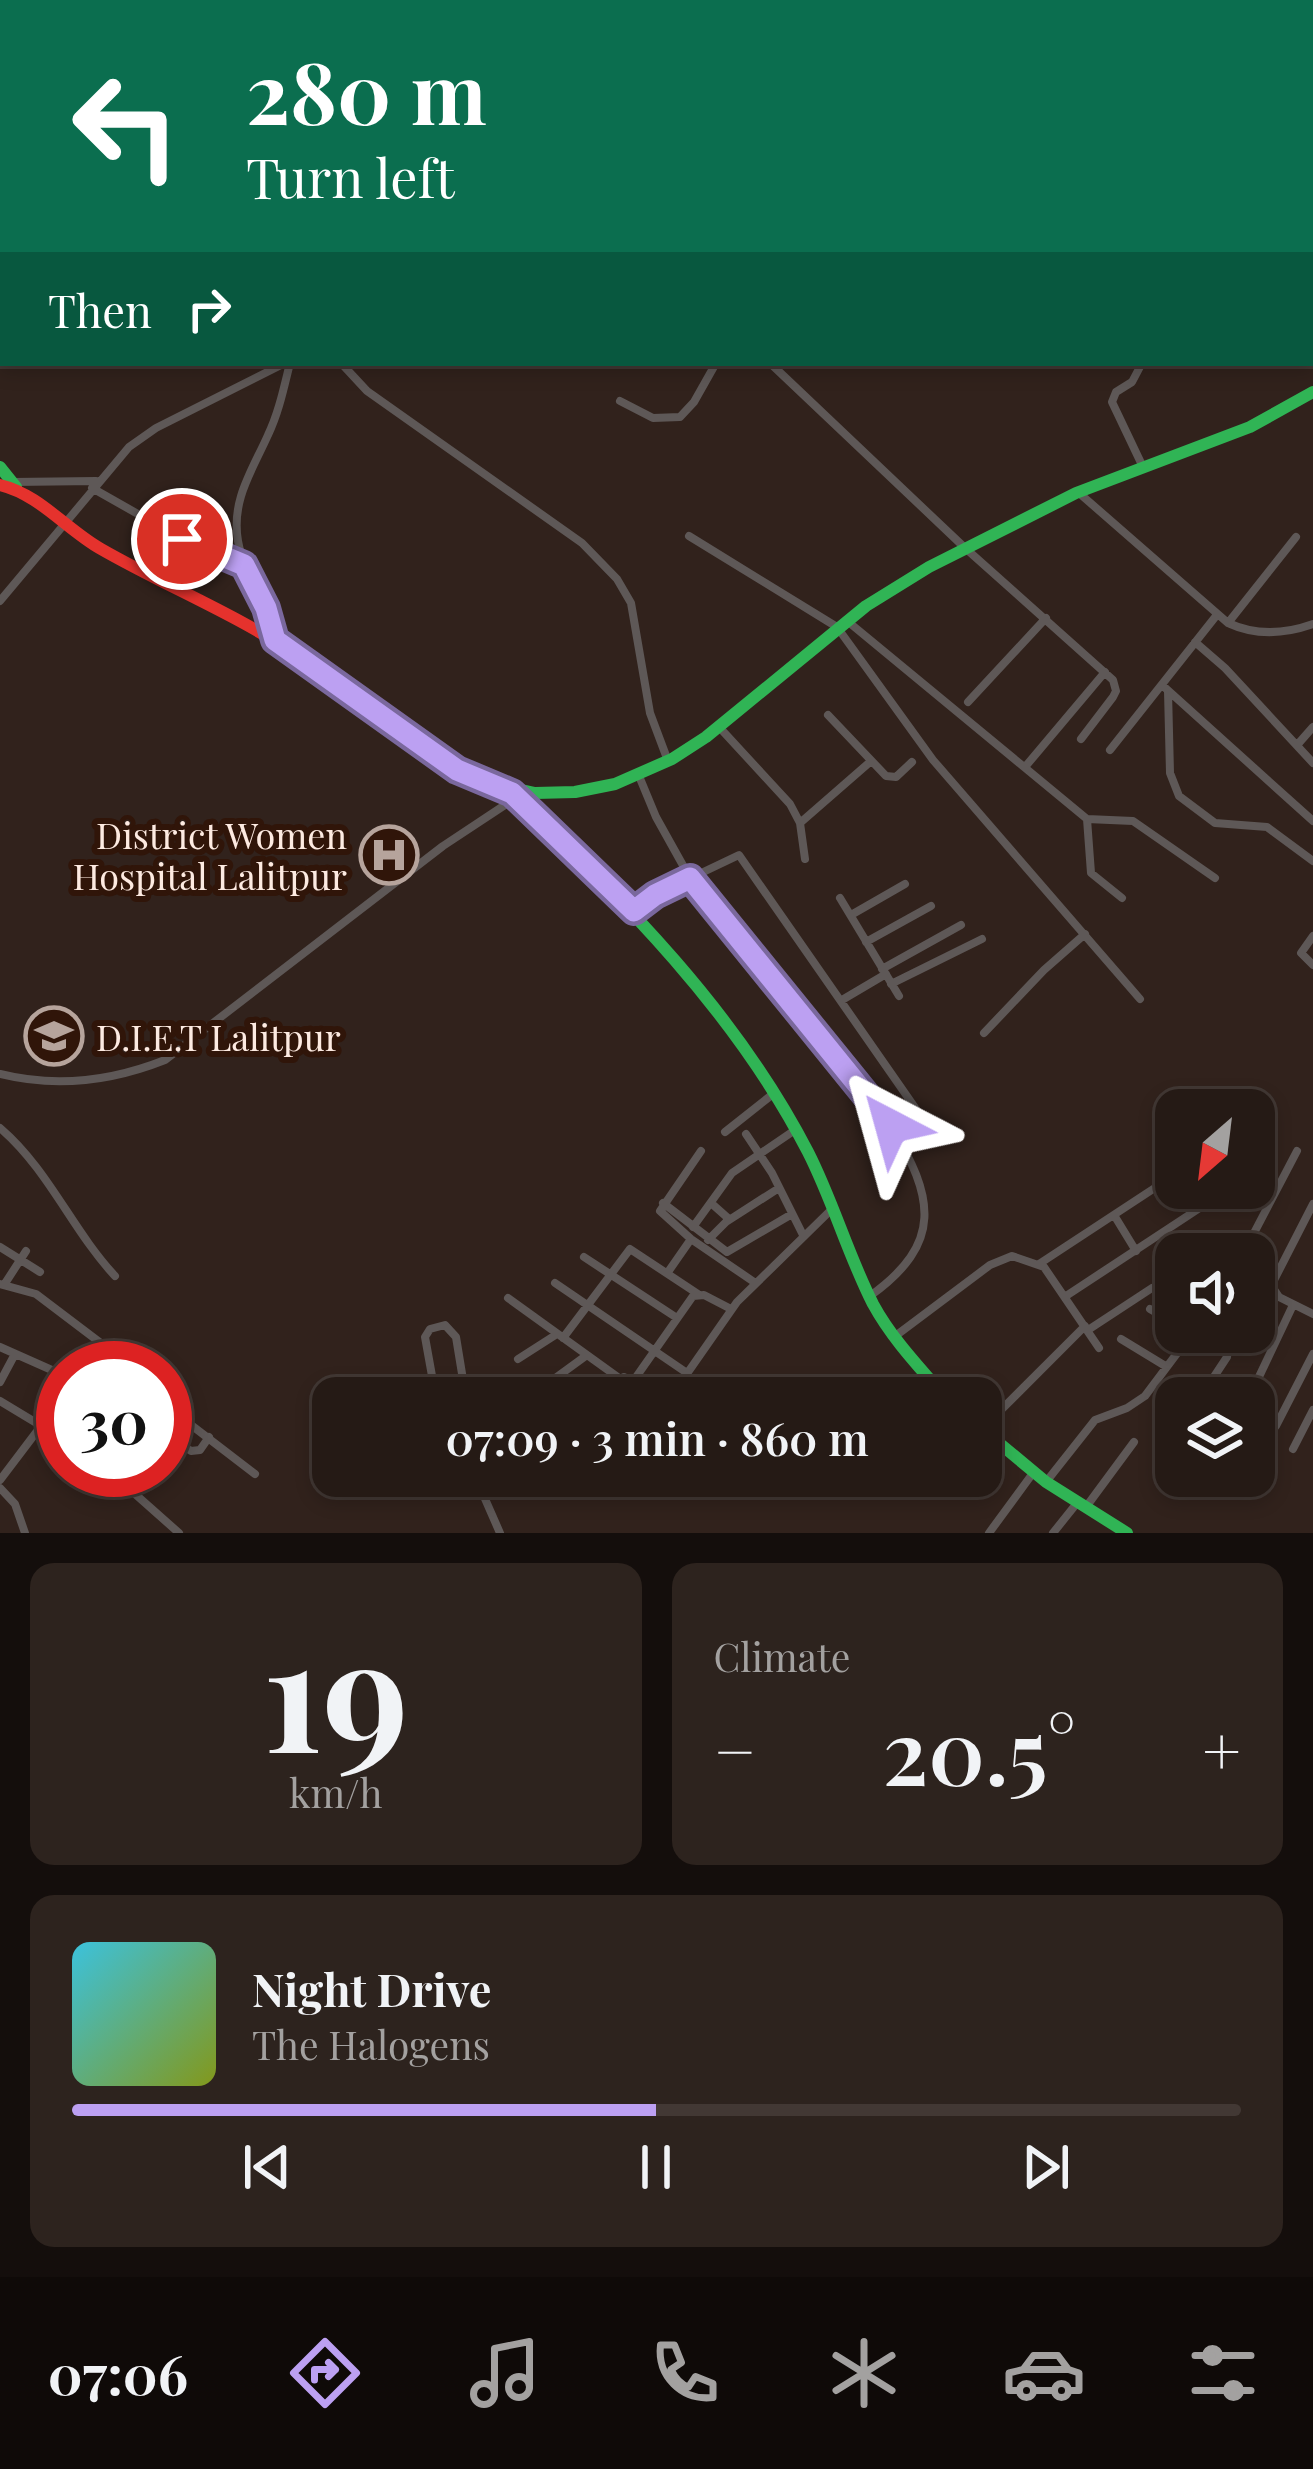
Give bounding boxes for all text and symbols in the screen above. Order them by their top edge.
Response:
text: 280 m [246,34,487,146]
icon: left [48,48,204,204]
text: Turn left [246,141,455,213]
icon: right [176,276,242,342]
text: Then [48,279,152,339]
pin [131,488,233,590]
icon: arrive [149,506,215,572]
place label: District Women Hospital Lalitpur [73,810,347,899]
hospital icon: District Women Hospital Lalitpur [358,824,420,886]
school or university icon: D.I.E.T Lalitpur [23,1005,85,1067]
place label: D.I.E.T Lalitpur [96,1012,341,1060]
position arrow [828,1063,954,1189]
north arrow [1155,1089,1275,1209]
map controls [1155,1089,1275,1497]
button: sound [1155,1233,1275,1353]
speed limit sign: 30 [36,1341,192,1497]
button: layers [1155,1377,1275,1497]
text: 07:09 · 3 min · 860 m [445,1407,869,1467]
text: 19 [263,1584,409,1792]
text: Climate [714,1630,851,1682]
text: 20.5° [882,1689,1076,1809]
text: − [714,1705,756,1793]
text: + [1202,1705,1241,1793]
text: km/h [289,1766,383,1818]
text: Night Drive [252,1958,491,2018]
text: The Halogens [252,2018,490,2070]
icon: previous [234,2134,300,2200]
icon: pause [623,2134,689,2200]
icon: next [1013,2134,1079,2200]
icon: directions [283,2331,367,2415]
icon: music [463,2331,547,2415]
icon: phone [643,2331,727,2415]
icon: climate [822,2331,906,2415]
icon: car [1002,2331,1086,2415]
icon: filters [1181,2331,1265,2415]
text: 07:06 [48,2337,188,2409]

